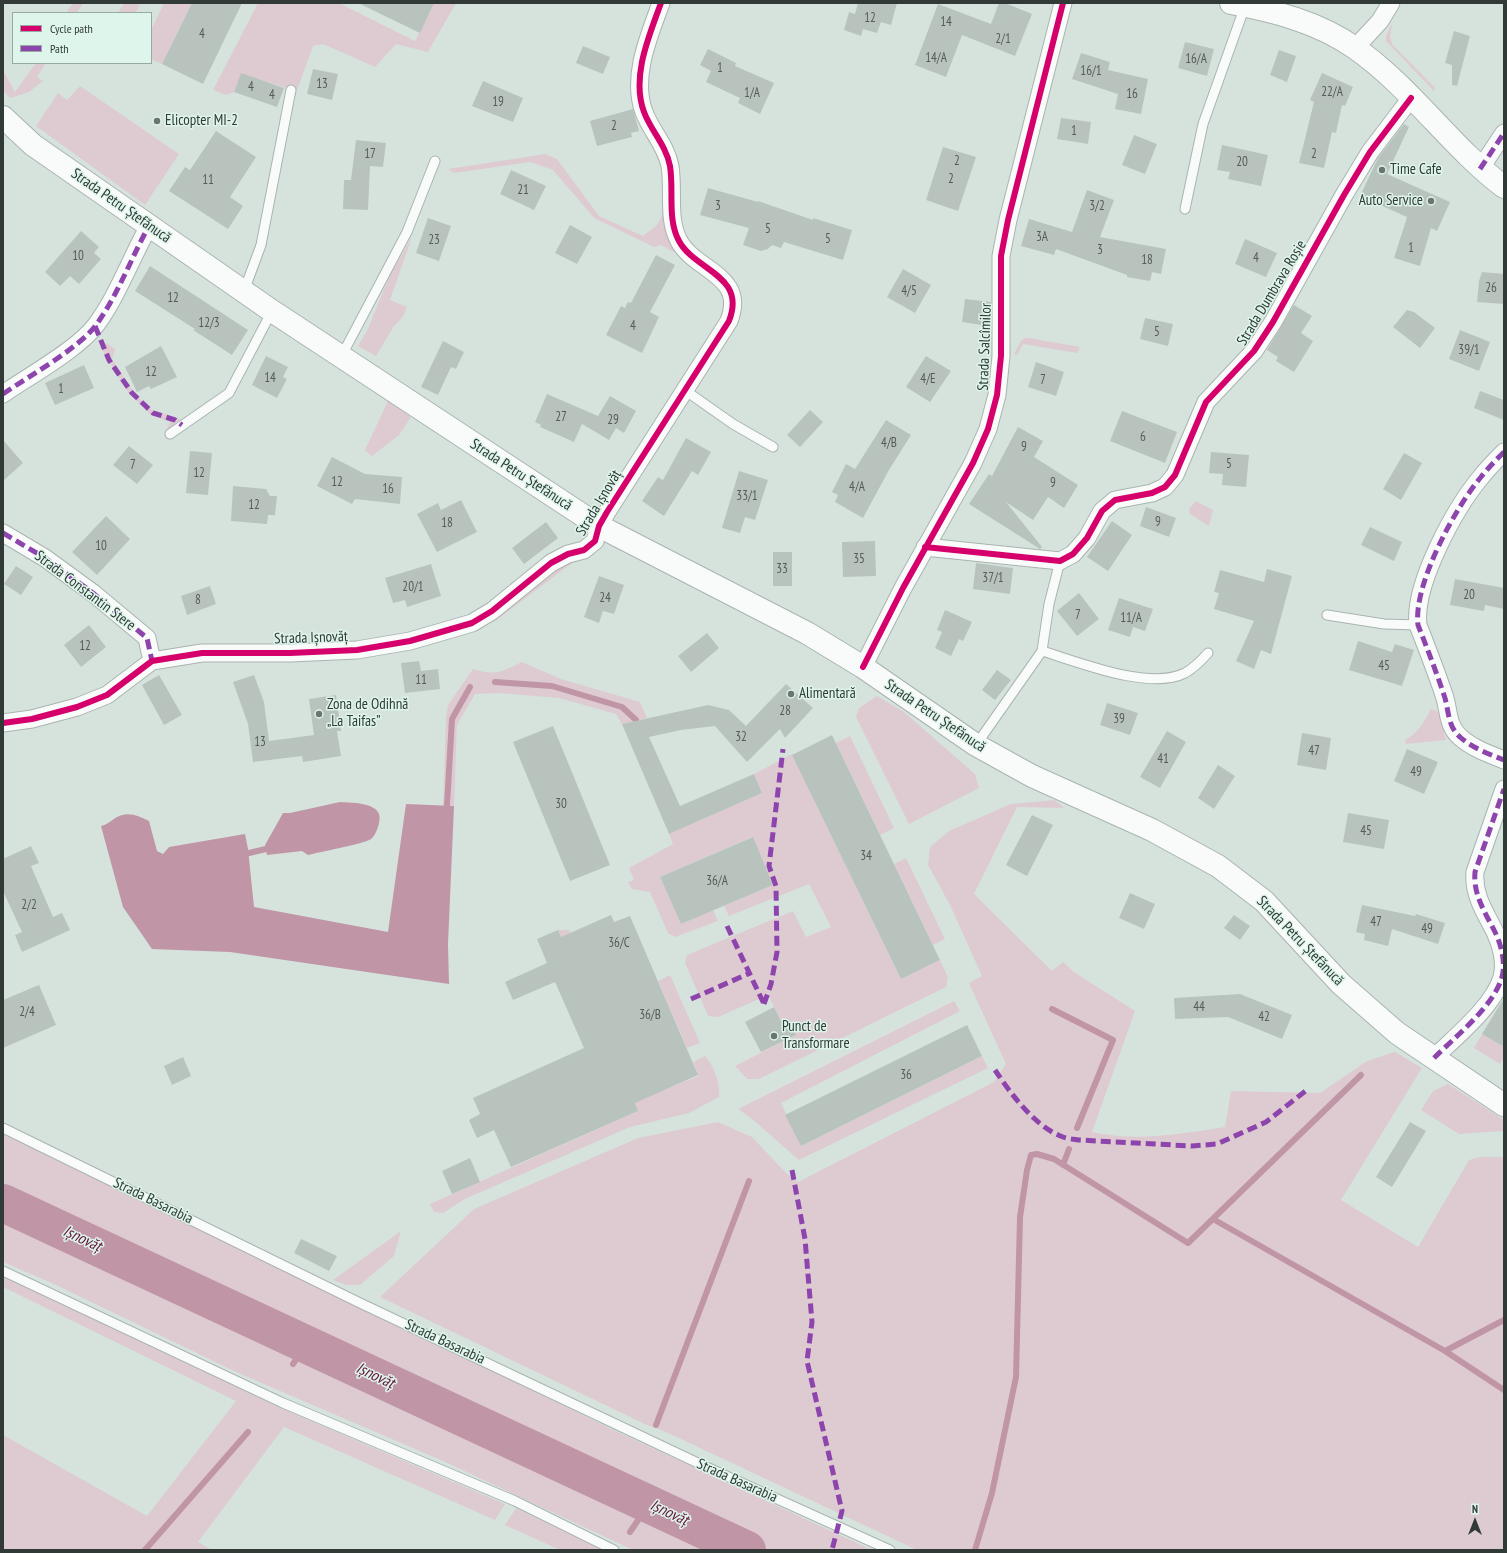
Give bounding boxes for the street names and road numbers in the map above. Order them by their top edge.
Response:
street label: Strada Petru Ștefănucă [68,165,174,247]
street label: Strada Dumbrava Roșie [1233,237,1311,349]
street label: Strada Salcîmilor [974,303,996,391]
street label: Strada Petru Ștefănucă [467,435,575,515]
street label: Strada Ișnovăț [572,467,626,539]
street label: Strada Constantin Stere [31,547,139,635]
street label: Strada Ișnovăț [274,628,348,648]
street label: Strada Petru Ștefănucă [881,676,989,756]
street label: Strada Petru Ștefănucă [1253,892,1347,990]
street label: Strada Basarabia [110,1174,196,1228]
street label: Strada Basarabia [402,1316,488,1368]
street label: Strada Basarabia [694,1455,780,1507]

